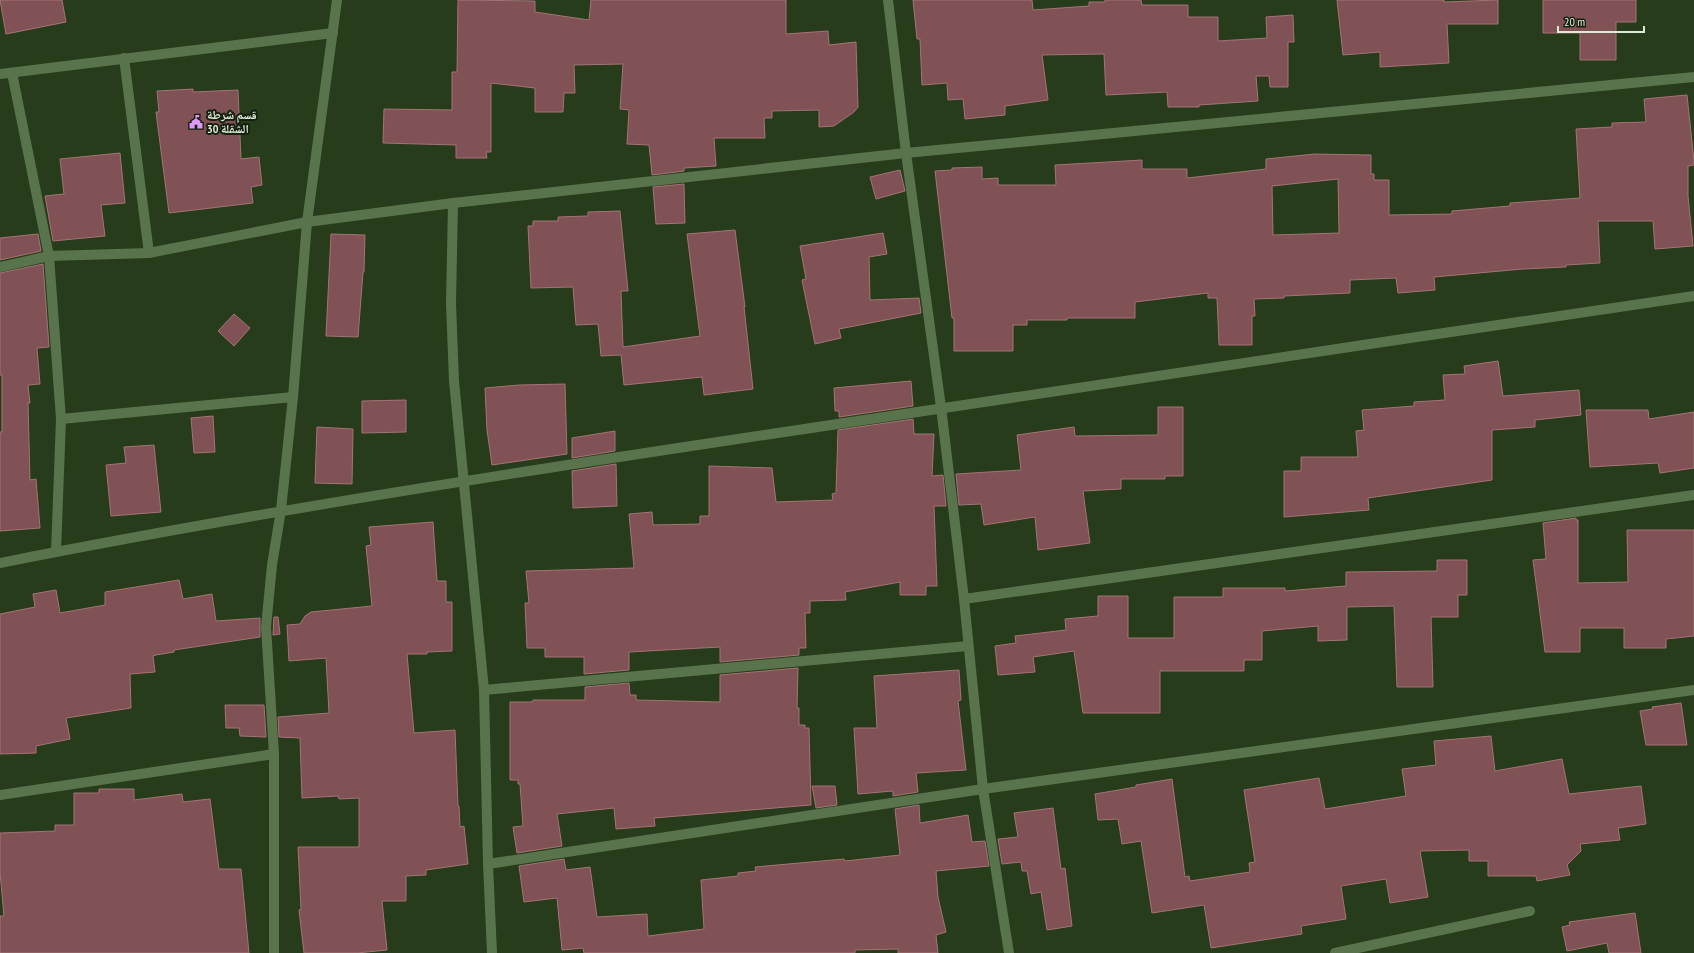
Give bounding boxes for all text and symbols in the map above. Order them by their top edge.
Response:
scale bar [1558,8,1644,34]
text: 20 m [1564,14,1585,29]
place label: قسم شرطة الشقلة 30 [207,107,257,136]
public building icon: قسم شرطة الشقلة 30 [188,114,204,130]

